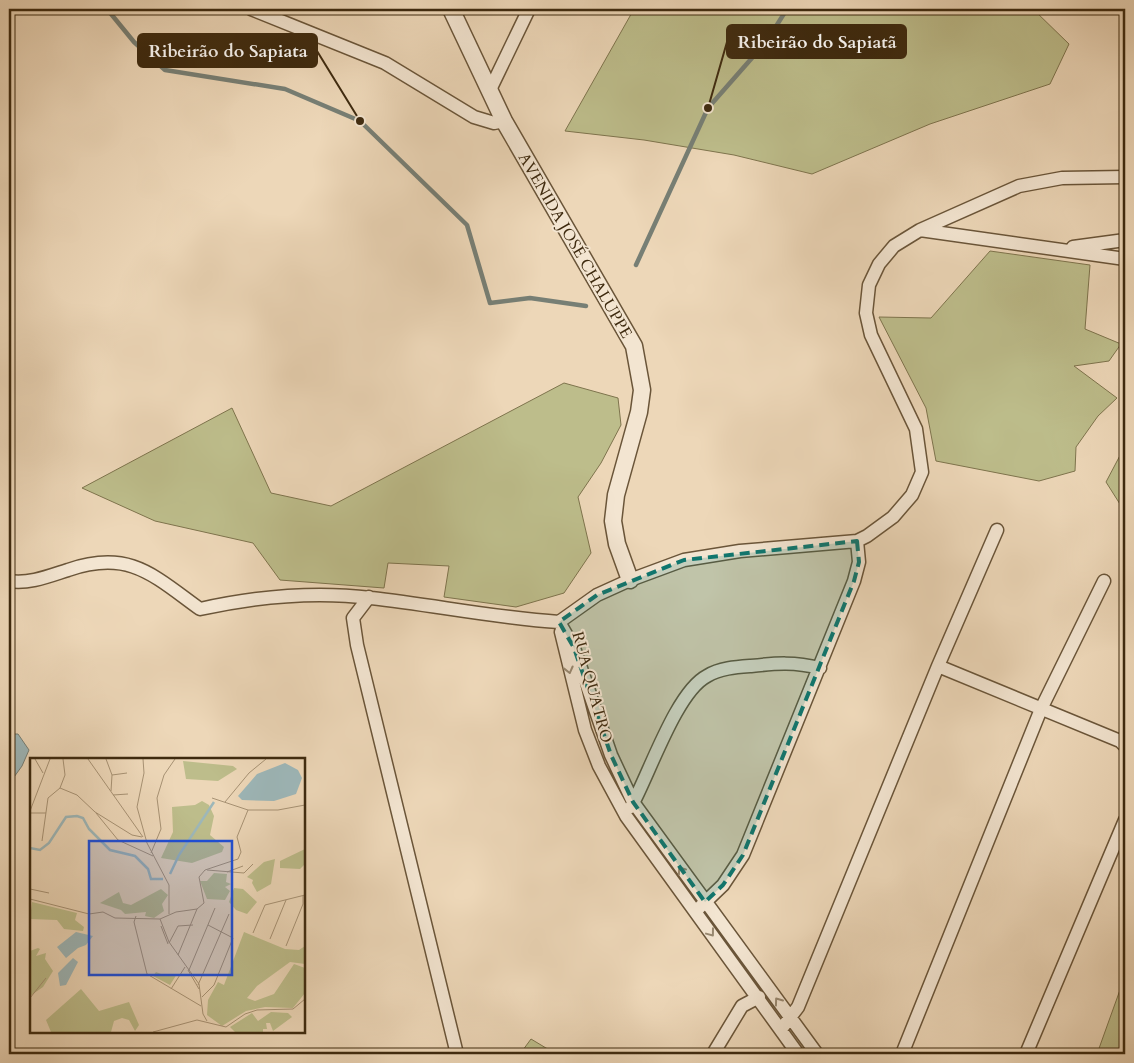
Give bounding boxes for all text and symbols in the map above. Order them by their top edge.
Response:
callout: Ribeirão do Sapiatã [727,25,906,58]
text: Ribeirão do Sapiatã [737,30,897,55]
callout: Ribeirão do Sapiata [138,34,317,67]
text: Ribeirão do Sapiata [148,39,308,64]
street label: AVENIDA JOSÉ CHALUPPE [513,149,637,342]
street label: RUA QUATRO [567,629,618,746]
one-way arrow [563,665,573,673]
inset map [30,758,305,1033]
one-way arrow [679,867,687,876]
one-way arrow [705,927,714,937]
one-way arrow [775,997,784,1007]

